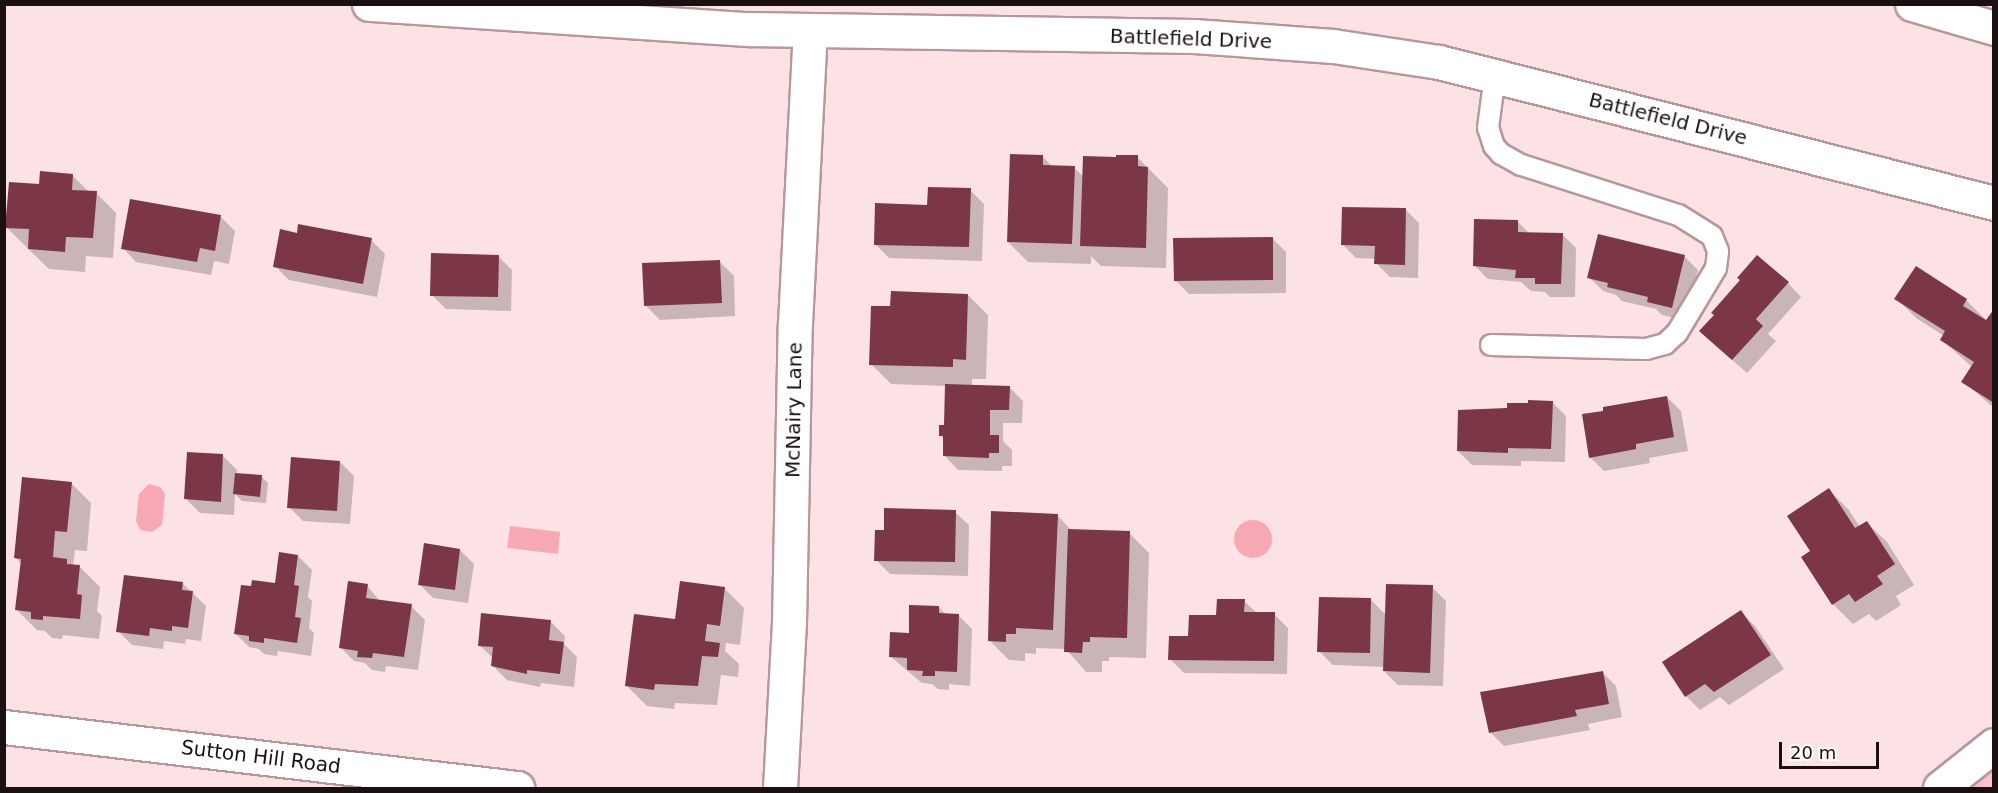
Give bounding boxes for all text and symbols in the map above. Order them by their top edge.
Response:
street label: Battlefield Drive [1109,24,1273,54]
street label: Battlefield Drive [1586,88,1750,150]
street label: McNairy Lane [781,342,807,478]
scale bar [1782,730,1882,768]
street label: Sutton Hill Road [180,735,342,779]
text: 20 m [1790,742,1836,763]

